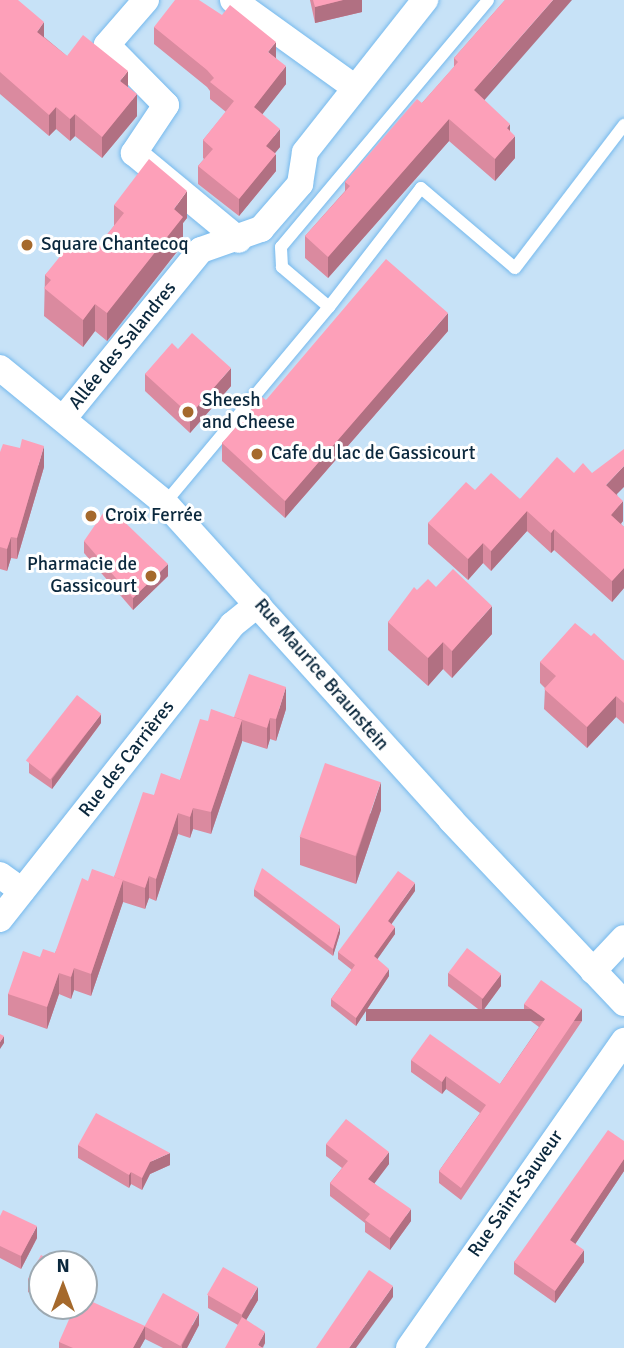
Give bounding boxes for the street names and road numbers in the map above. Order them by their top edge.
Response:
street label: Allée des Salandres [64,278,182,414]
street label: Rue Maurice Braunstein [249,594,393,756]
street label: Rue des Carrières [74,696,180,822]
street label: Rue Saint-Sauveur [464,1126,568,1262]

